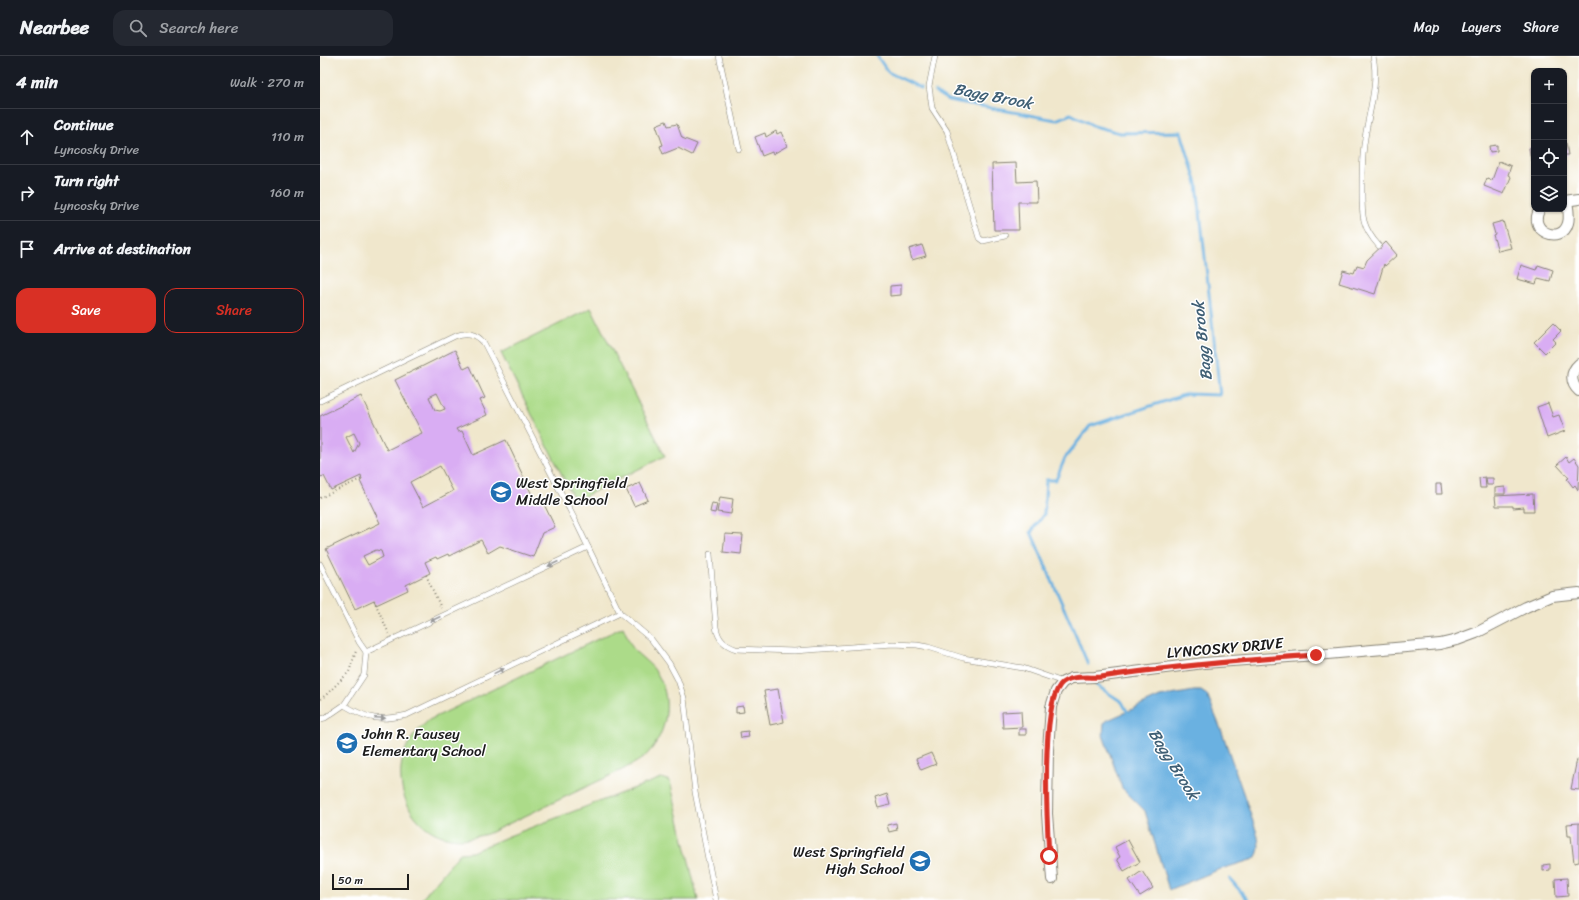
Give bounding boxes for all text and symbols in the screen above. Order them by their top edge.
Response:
search box [113,10,393,46]
text: Nearbee [20,11,89,44]
text: Search here [159,15,238,41]
text: Map [1414,15,1439,40]
text: Layers [1461,15,1501,40]
text: Share [1523,15,1559,40]
icon: search [127,17,149,39]
text: 4 min [16,67,58,97]
map controls [1531,68,1567,212]
button: + [1531,68,1567,104]
text: Walk · 270 m [230,71,304,94]
water label: Bagg Brook [951,74,1037,118]
button: − [1531,104,1567,140]
text: Continue [54,112,114,138]
text: 110 m [271,125,304,148]
icon: ahead [16,126,38,148]
text: Lyncosky Drive [54,138,139,161]
button: locate [1531,140,1567,176]
text: Turn right [54,168,119,194]
button: layers [1531,176,1567,212]
text: 160 m [269,181,304,204]
icon: right [16,182,38,204]
text: Lyncosky Drive [54,194,139,217]
text: Arrive at destination [54,236,191,262]
icon: arrive [16,238,38,260]
button: Save [16,288,156,333]
button: Share [164,288,304,333]
water label: Bagg Brook [1183,297,1221,382]
place label: West Springfield Middle School [516,470,628,513]
school or university icon: West Springfield Middle School [488,479,514,505]
one-way arrow [547,561,559,567]
one-way arrow [430,616,441,622]
street label: LYNCOSKY DRIVE [1166,630,1286,666]
route end [1307,646,1325,664]
one-way arrow [494,668,505,674]
one-way arrow [374,715,386,722]
place label: John R. Fausey Elementary School [361,721,487,764]
water label: Bagg Brook [1141,722,1209,808]
school or university icon: John R. Fausey Elementary School [334,730,360,756]
place label: West Springfield High School [793,839,905,882]
route start [1040,847,1058,865]
school or university icon: West Springfield High School [907,848,933,874]
text: 50 m [338,871,363,890]
scale bar [332,872,409,891]

